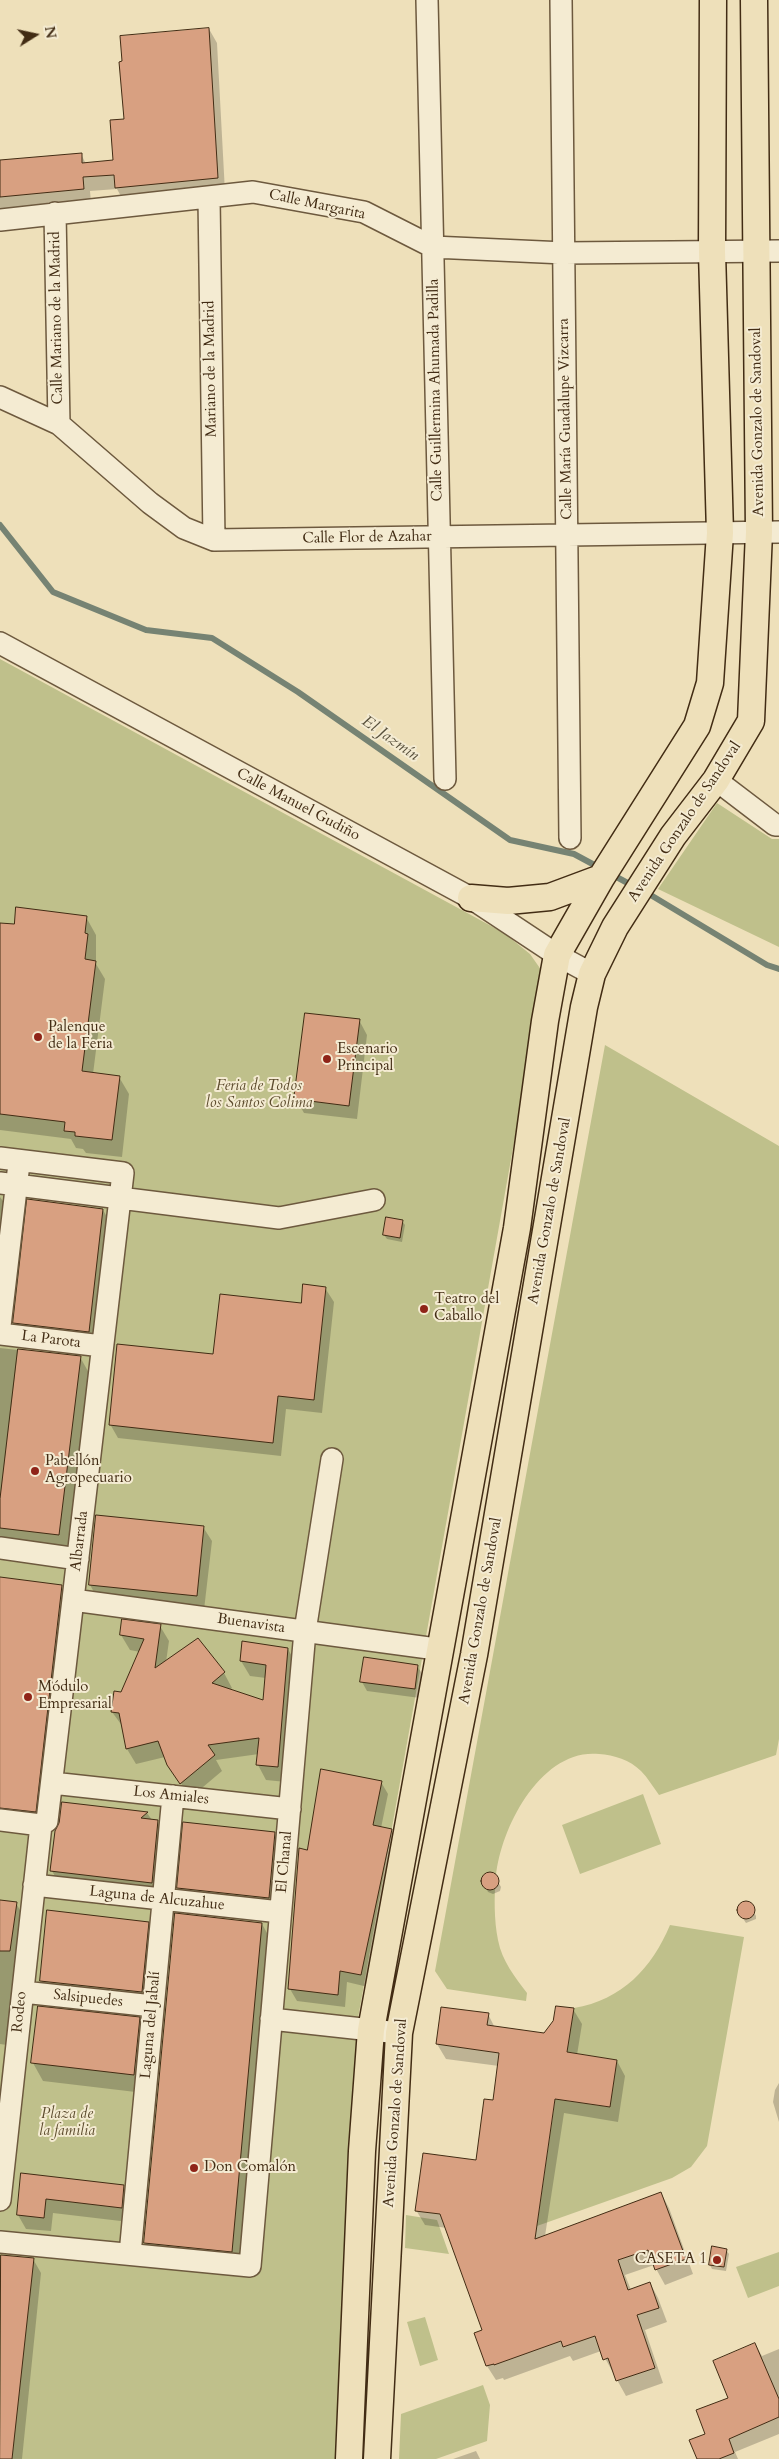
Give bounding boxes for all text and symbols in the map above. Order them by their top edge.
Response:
north arrow [10,10,60,60]
text: N [40,25,61,40]
street label: Calle Margarita [267,186,367,224]
street label: Calle Mariano de la Madrid [46,231,68,405]
street label: Calle Guillermina Ahumada Padilla [425,278,447,502]
street label: Mariano de la Madrid [201,300,221,438]
street label: Calle María Guadalupe Vizcarra [555,318,577,520]
street label: Avenida Gonzalo de Sandoval [747,327,769,517]
street label: Calle Flor de Azahar [302,528,432,548]
water label: El Jazmín [358,712,422,766]
street label: Avenida Gonzalo de Sandoval [625,739,745,905]
street label: Calle Manuel Gudiño [233,765,363,845]
place label: Palenque de la Feria [48,1019,113,1054]
marker: Palenque de la Feria [32,1031,44,1043]
place label: Escenario Principal [337,1041,398,1076]
marker: Escenario Principal [321,1053,333,1065]
park label: Feria de Todos los Santos Colima [206,1078,312,1113]
street label: Avenida Gonzalo de Sandoval [525,1116,575,1306]
place label: Teatro del Caballo [434,1291,499,1326]
marker: Teatro del Caballo [418,1303,430,1315]
street label: La Parota [20,1327,82,1353]
place label: Pabellón Agropecuario [45,1453,132,1488]
marker: Pabellón Agropecuario [29,1465,41,1477]
street label: Albarrada [67,1510,93,1572]
street label: Avenida Gonzalo de Sandoval [456,1516,506,1706]
street label: Buenavista [216,1610,286,1638]
place label: Módulo Empresarial [38,1679,112,1714]
marker: Módulo Empresarial [22,1691,34,1703]
street label: Los Amiales [132,1783,210,1809]
street label: El Chanal [273,1830,297,1894]
street label: Laguna de Alcuzahue [88,1883,226,1915]
street label: Laguna del Jabalí [137,1970,165,2080]
street label: Salsipuedes [52,1986,124,2012]
street label: Rodeo [9,1990,31,2034]
street label: Avenida Gonzalo de Sandoval [380,2018,412,2208]
park label: Plaza de la familia [39,2106,95,2141]
place label: Don Comalón [204,2159,296,2177]
marker: Don Comalón [188,2162,200,2174]
place label: CASETA 1 [635,2251,707,2269]
marker: CASETA 1 [711,2254,723,2266]

